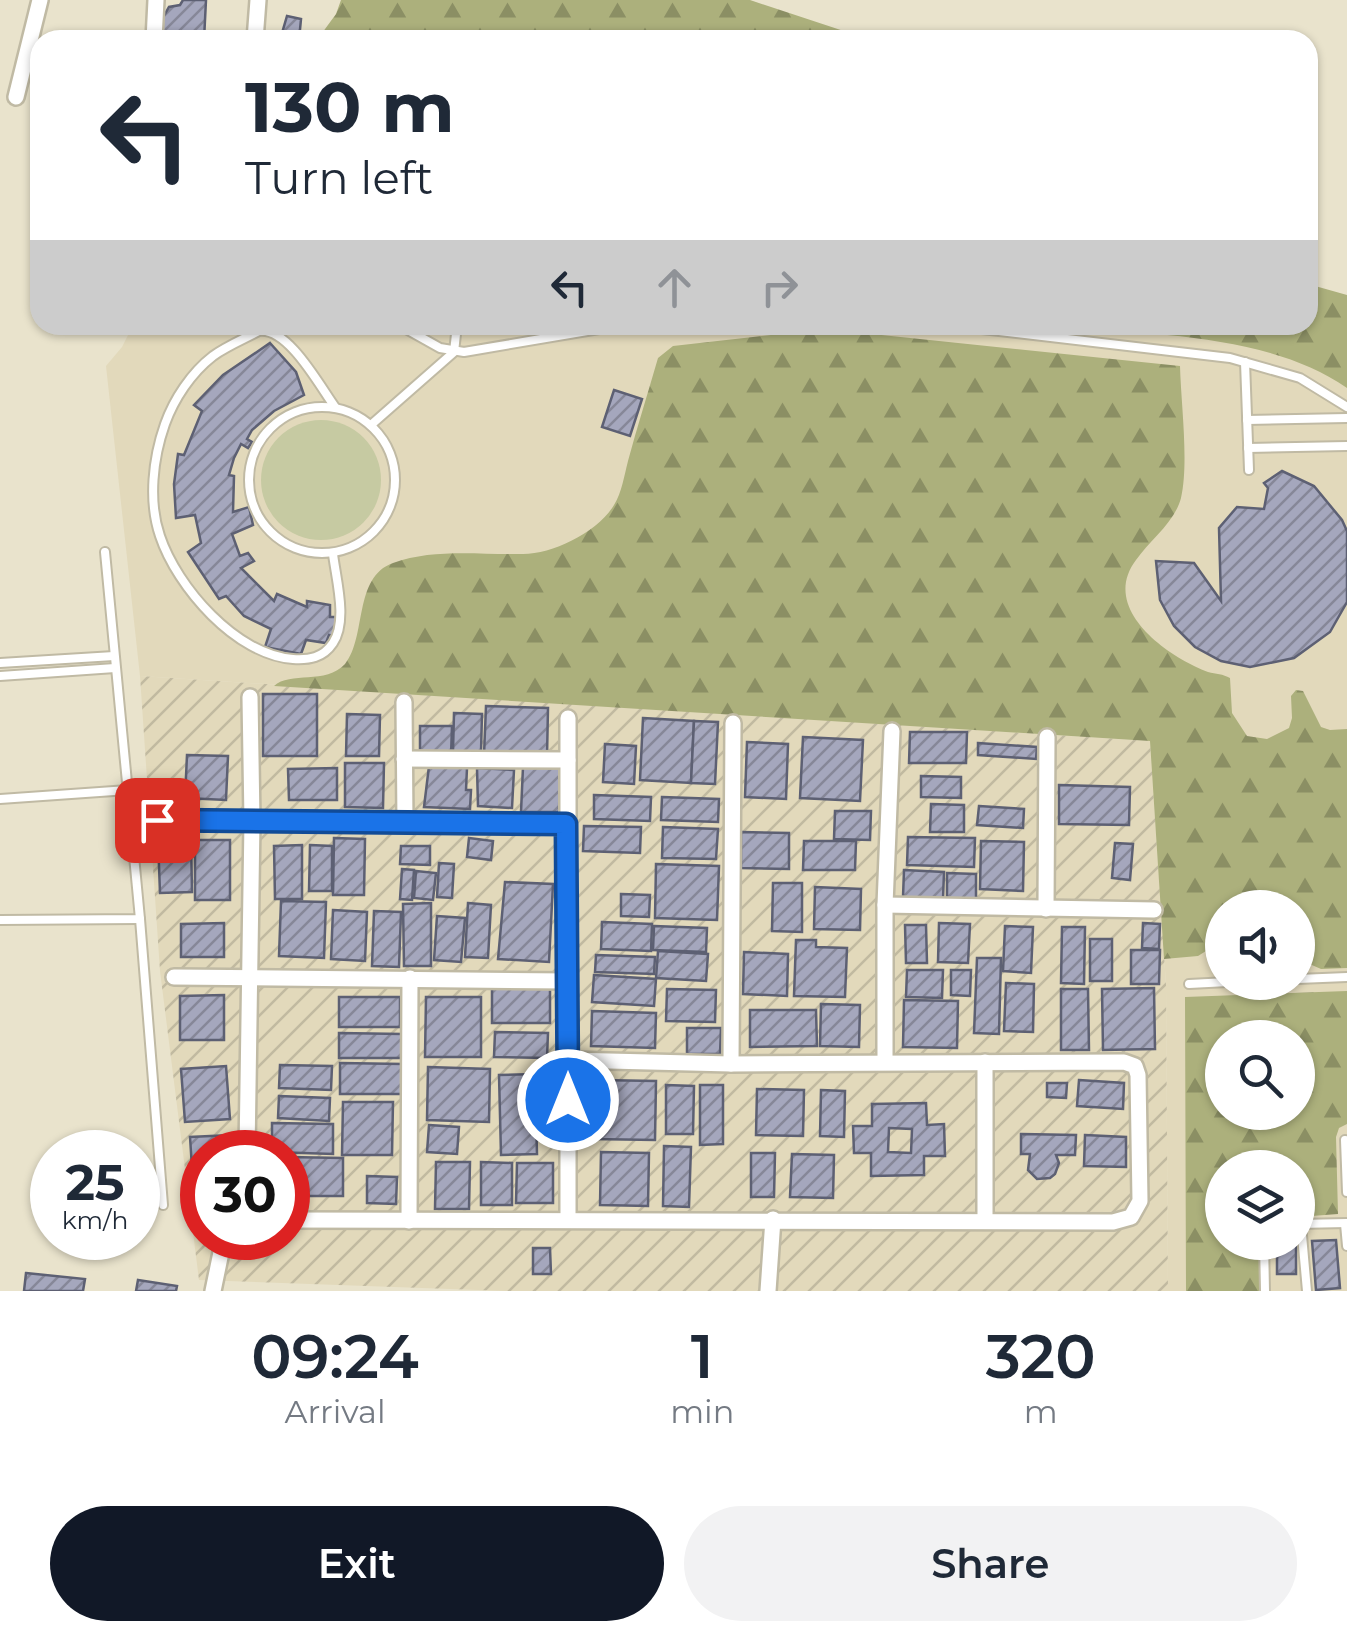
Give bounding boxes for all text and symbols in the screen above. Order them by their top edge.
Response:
text: 130 m [245,64,455,150]
icon: left [80,70,210,200]
text: Turn left [245,150,433,205]
icon: left [542,260,597,315]
icon: ahead [647,260,702,315]
icon: right [752,260,807,315]
pin [115,778,200,863]
icon: arrive [130,793,185,848]
map controls [1205,890,1315,1260]
button: sound [1205,890,1315,1000]
button: search [1205,1020,1315,1130]
position arrow [516,1048,620,1152]
speed limit sign: 30 [180,1130,310,1260]
button: layers [1205,1150,1315,1260]
text: 25 [65,1152,125,1213]
text: km/h [62,1205,128,1235]
text: 09:24 [251,1320,419,1393]
text: 1 [691,1320,714,1393]
text: 320 [986,1320,1096,1393]
text: Arrival [285,1392,386,1431]
text: min [670,1392,734,1431]
text: m [1024,1392,1058,1431]
button: Exit [50,1506,664,1621]
button: Share [684,1506,1297,1621]

